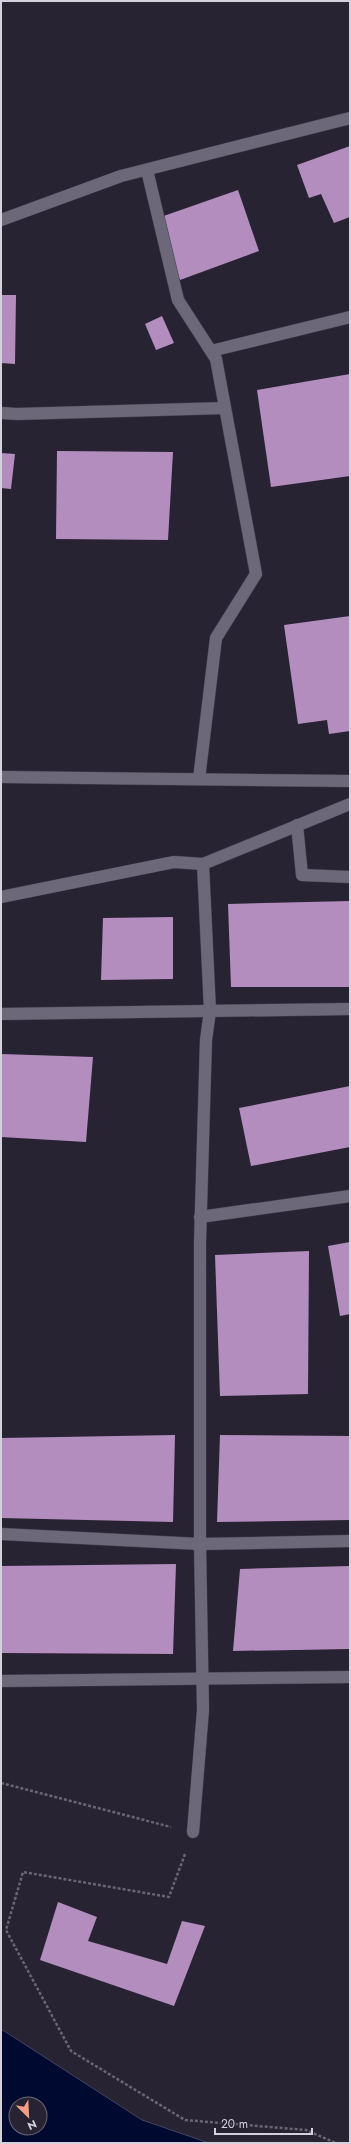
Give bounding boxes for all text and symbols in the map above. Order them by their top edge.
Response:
north arrow [8,2096,48,2136]
scale bar [215,2110,312,2136]
text: 20 m [221,2115,248,2133]
text: N [25,2116,39,2134]

